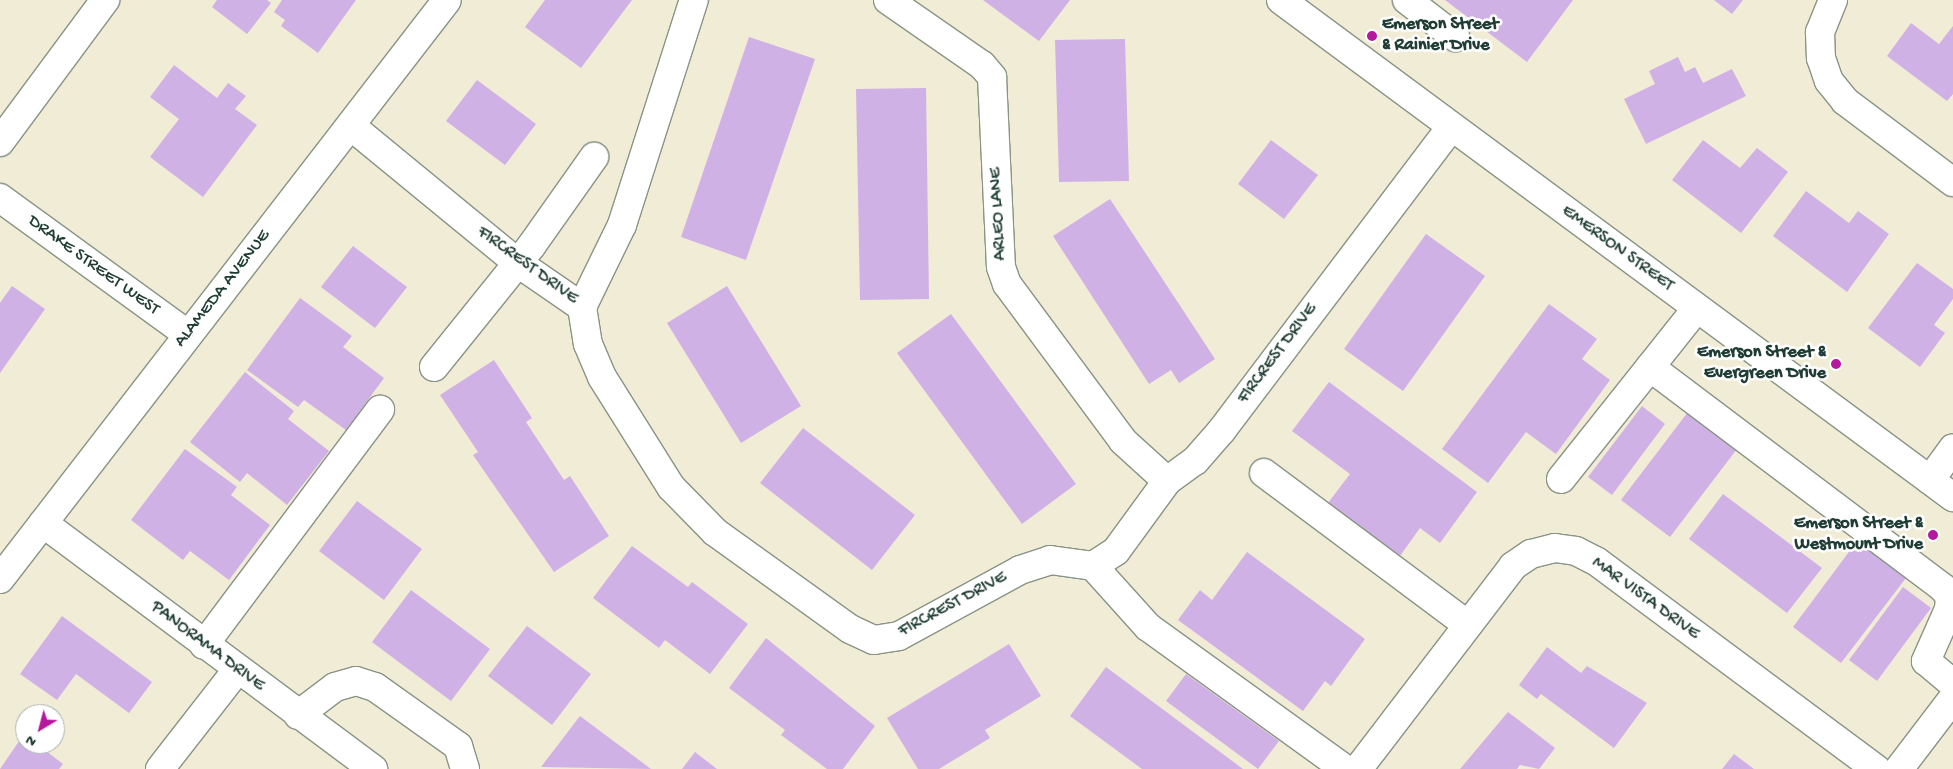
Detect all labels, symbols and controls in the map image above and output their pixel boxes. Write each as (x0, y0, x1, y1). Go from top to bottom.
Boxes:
place label: Emerson Street & Rainier Drive (1382, 15, 1498, 58)
marker: Emerson Street & Rainier Drive (1366, 30, 1378, 42)
street label: ARLEO LANE (986, 167, 1012, 261)
street label: EMERSON STREET (1557, 201, 1677, 297)
street label: DRAKE STREET WEST (23, 211, 163, 321)
street label: FIRCREST DRIVE (472, 222, 582, 310)
street label: ALAMEDA AVENUE (170, 226, 276, 352)
street label: FIRCREST DRIVE (1233, 300, 1323, 408)
place label: Emerson Street & Evergreen Drive (1697, 343, 1826, 386)
marker: Emerson Street & Evergreen Drive (1830, 358, 1842, 370)
place label: Emerson Street & Westmount Drive (1794, 514, 1923, 556)
marker: Emerson Street & Westmount Drive (1927, 529, 1939, 541)
street label: MAR VISTA DRIVE (1587, 553, 1703, 645)
street label: FIRCREST DRIVE (895, 567, 1011, 643)
street label: PANORAMA DRIVE (146, 597, 268, 697)
north arrow (15, 704, 65, 754)
text: N (23, 731, 40, 750)

